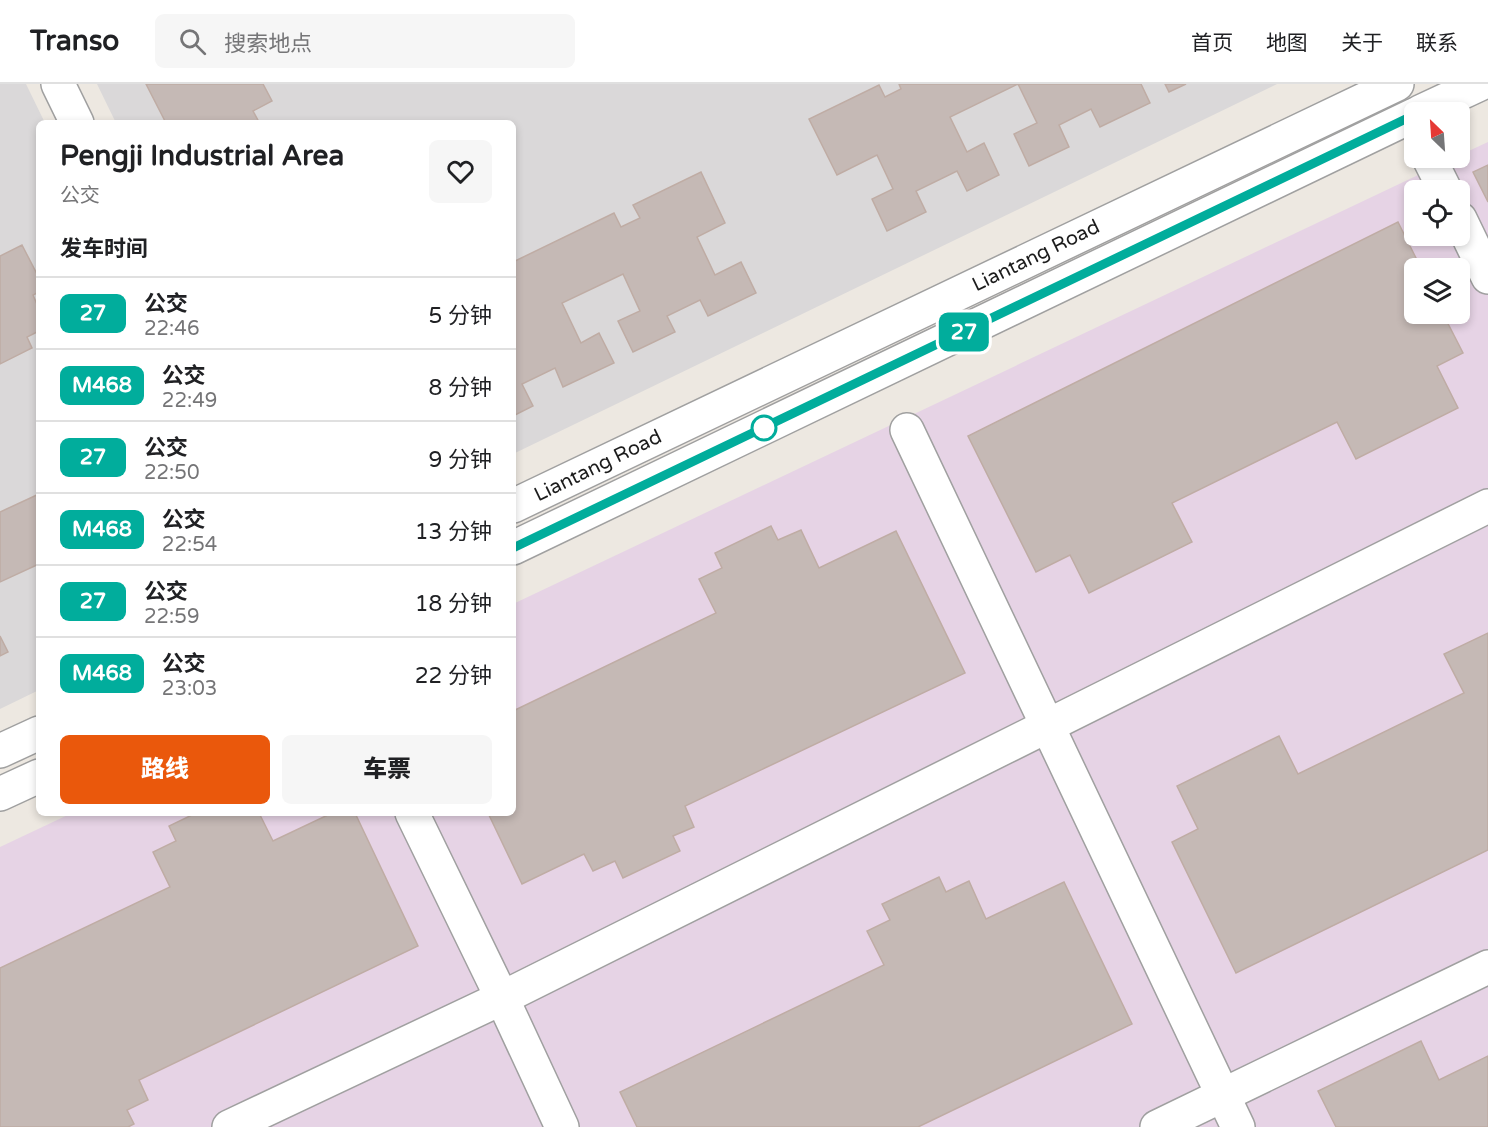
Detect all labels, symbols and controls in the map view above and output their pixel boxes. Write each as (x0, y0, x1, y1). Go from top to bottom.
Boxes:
search box (155, 14, 575, 68)
text: Transo (30, 24, 119, 58)
icon: search (176, 25, 209, 58)
text: 搜索地点 (224, 31, 312, 57)
text: 首页 (1191, 31, 1233, 56)
text: 地图 (1266, 31, 1308, 56)
text: 关于 (1341, 31, 1383, 56)
text: 联系 (1416, 31, 1458, 56)
north arrow (1404, 102, 1470, 168)
map controls (1404, 102, 1470, 324)
text: Pengji Industrial Area (60, 139, 344, 173)
button: heart (429, 140, 492, 203)
button: locate (1404, 180, 1470, 246)
text: 公交 (60, 184, 100, 208)
street label: Liantang Road (968, 215, 1104, 297)
text: 发车时间 (60, 236, 148, 262)
button: layers (1404, 258, 1470, 324)
text: 公交 (144, 291, 188, 317)
text: 27 (80, 301, 106, 326)
text: 5 分钟 (428, 303, 492, 329)
line badge: 27 (937, 312, 991, 352)
text: 22:46 (144, 317, 199, 341)
text: 27 (951, 320, 977, 345)
text: 公交 (162, 363, 206, 389)
text: M468 (72, 373, 132, 398)
text: 8 分钟 (428, 375, 492, 401)
text: 22:49 (162, 389, 217, 413)
unlabelled marker (751, 415, 777, 441)
street label: Liantang Road (530, 425, 666, 507)
text: 公交 (144, 435, 188, 461)
text: 27 (80, 445, 106, 470)
text: 9 分钟 (428, 447, 492, 473)
text: 22:50 (144, 461, 199, 485)
text: 公交 (162, 507, 206, 533)
text: M468 (72, 517, 132, 542)
text: 13 分钟 (415, 519, 492, 545)
text: 22:54 (162, 533, 217, 557)
text: 公交 (144, 579, 188, 605)
text: 27 (80, 589, 106, 614)
text: 18 分钟 (415, 591, 492, 617)
text: 22:59 (144, 605, 199, 629)
text: 公交 (162, 651, 206, 677)
text: M468 (72, 661, 132, 686)
text: 22 分钟 (415, 663, 492, 689)
text: 23:03 (162, 677, 217, 701)
button: 路线 (60, 735, 270, 804)
button: 车票 (282, 735, 492, 804)

